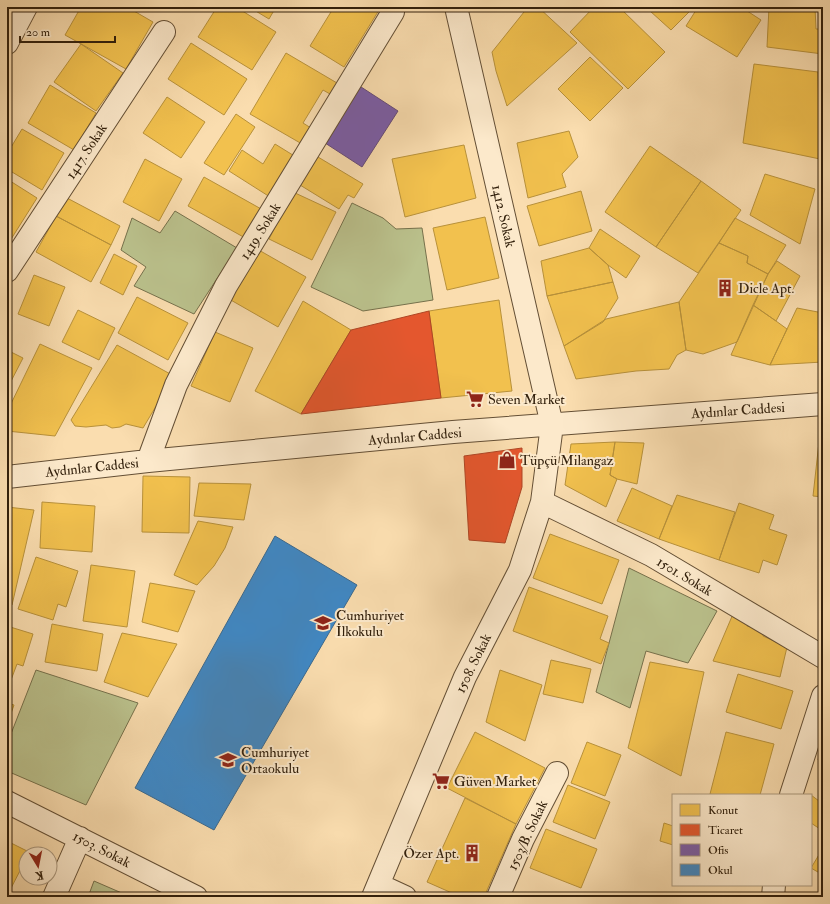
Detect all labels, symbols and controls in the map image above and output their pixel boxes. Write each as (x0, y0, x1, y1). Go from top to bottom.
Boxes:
scale bar (20, 18, 115, 44)
text: 20 m (26, 25, 51, 40)
street label: 1417. Sokak (62, 120, 111, 182)
street label: 1412. Sokak (488, 183, 519, 249)
street label: 1419. Sokak (236, 199, 285, 263)
building icon: Dicle Apt. (715, 278, 735, 298)
place label: Dicle Apt. (738, 280, 795, 298)
supermarket icon: Seven Market (465, 389, 485, 409)
place label: Seven Market (488, 391, 565, 408)
street label: Aydınlar Caddesi (690, 399, 786, 423)
street label: Aydınlar Caddesi (366, 424, 463, 450)
shop icon: Tüpçü Milangaz (497, 450, 517, 470)
place label: Tüpçü Milangaz (520, 452, 614, 470)
street label: Aydınlar Caddesi (43, 454, 140, 482)
street label: 1501. Sokak (654, 553, 716, 600)
place label: Cumhuriyet İlkokulu (336, 607, 405, 640)
school or university icon: Cumhuriyet İlkokulu (313, 613, 333, 633)
street label: 1508. Sokak (452, 631, 495, 696)
place label: Cumhuriyet Ortaokulu (241, 744, 310, 777)
school or university icon: Cumhuriyet Ortaokulu (218, 750, 238, 770)
supermarket icon: Güven Market (431, 771, 451, 791)
place label: Güven Market (454, 773, 537, 790)
legend (672, 794, 812, 886)
street label: 1503/B. Sokak (504, 797, 551, 873)
text: Konut (708, 803, 738, 818)
text: Ticaret (708, 823, 743, 838)
street label: 1503. Sokak (70, 828, 134, 871)
building icon: Özer Apt. (462, 843, 482, 863)
text: Ofis (708, 843, 728, 858)
place label: Özer Apt. (404, 845, 459, 863)
north arrow (18, 846, 58, 886)
text: Okul (708, 863, 733, 878)
text: K (33, 868, 45, 883)

